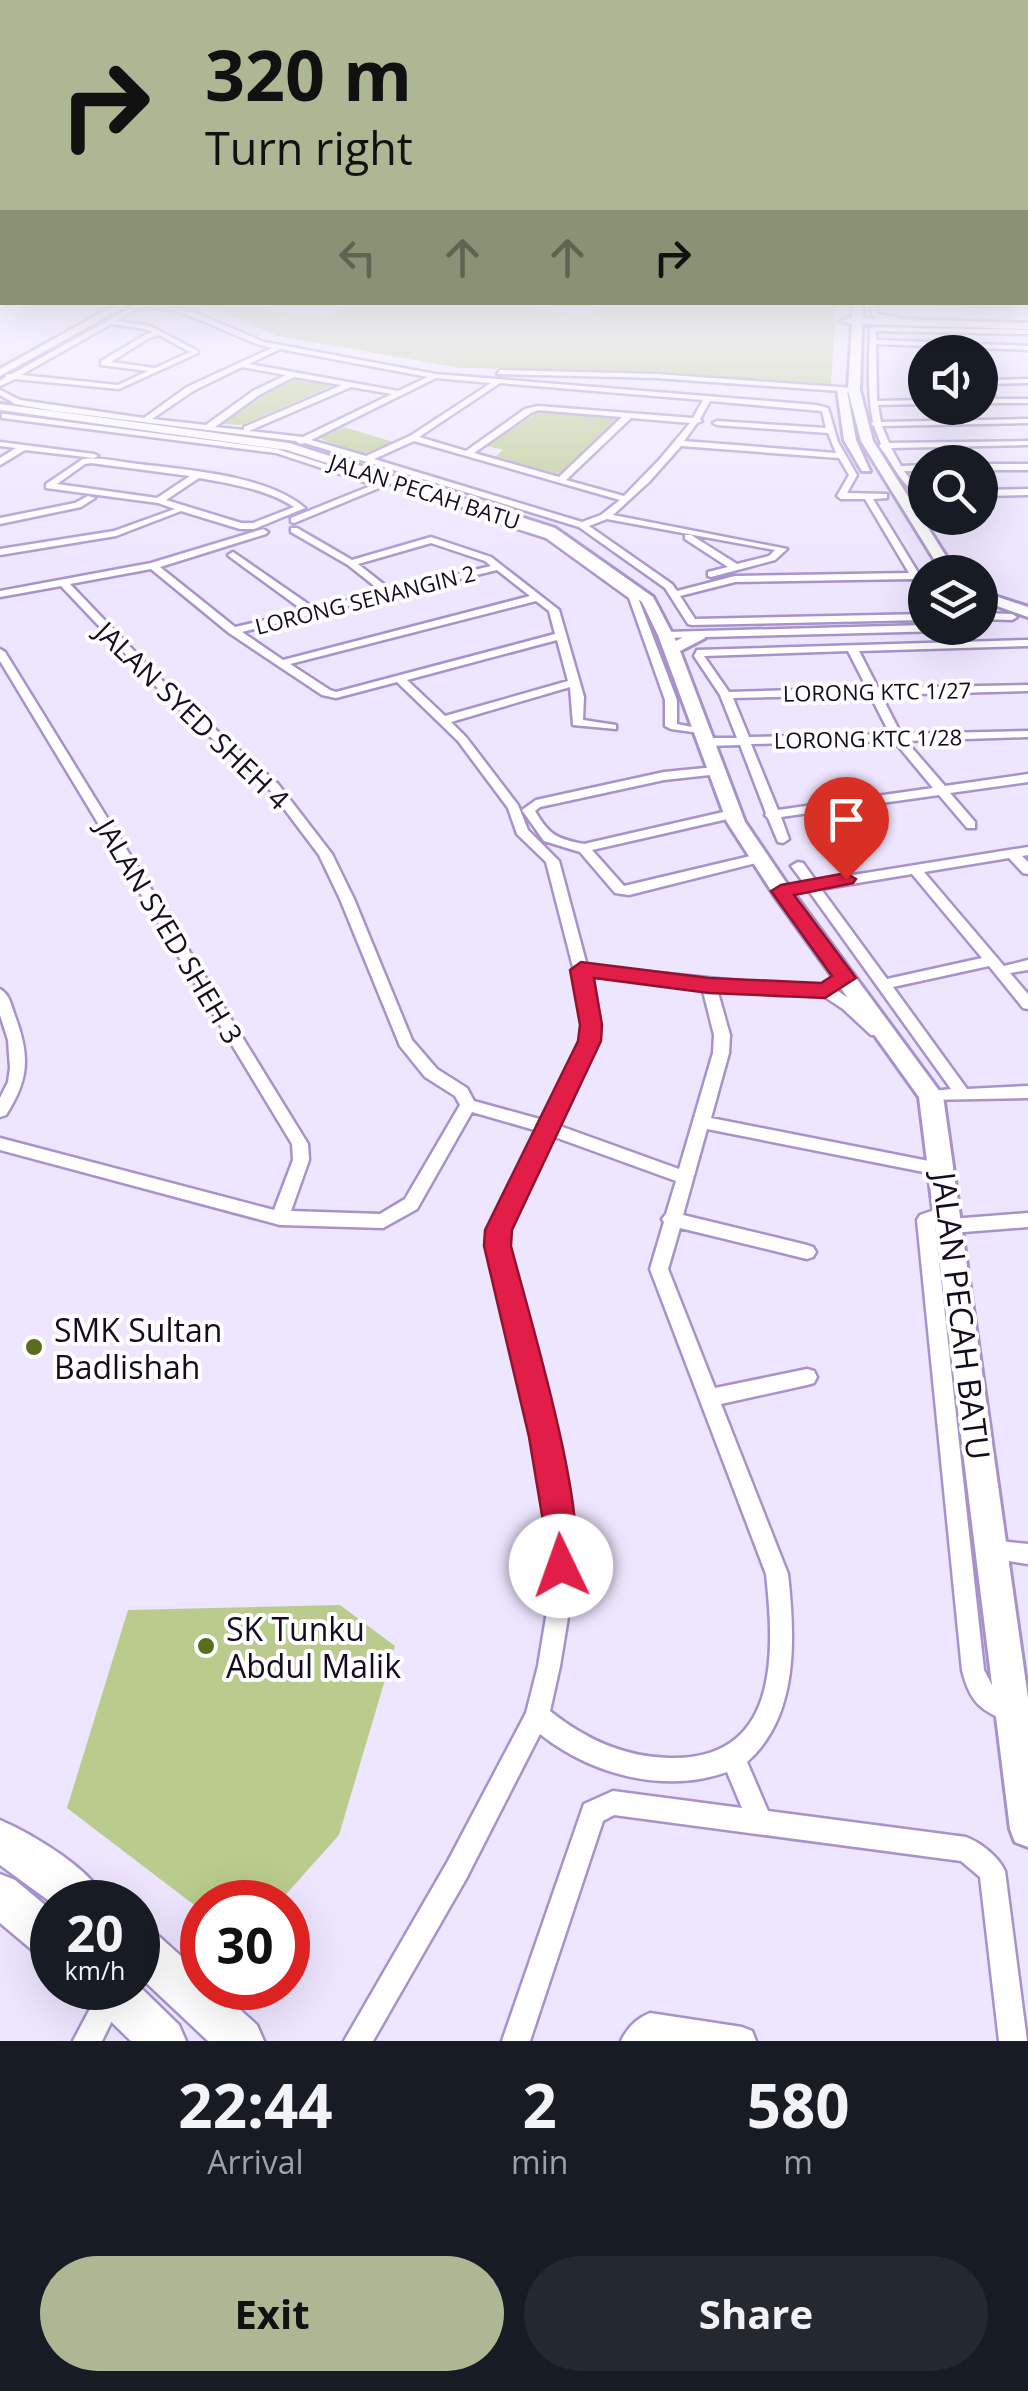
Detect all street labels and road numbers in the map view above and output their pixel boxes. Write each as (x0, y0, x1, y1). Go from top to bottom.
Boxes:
street label: JALAN PECAH BATU (324, 445, 524, 536)
street label: LORONG SENANGIN 2 (252, 557, 478, 641)
street label: JALAN SYED SHEH 4 (86, 610, 298, 817)
street label: LORONG KTC 1/27 (782, 674, 972, 708)
street label: LORONG KTC 1/28 (773, 721, 963, 755)
street label: JALAN SYED SHEH 3 (86, 809, 252, 1050)
street label: JALAN PECAH BATU (923, 1167, 1001, 1462)

